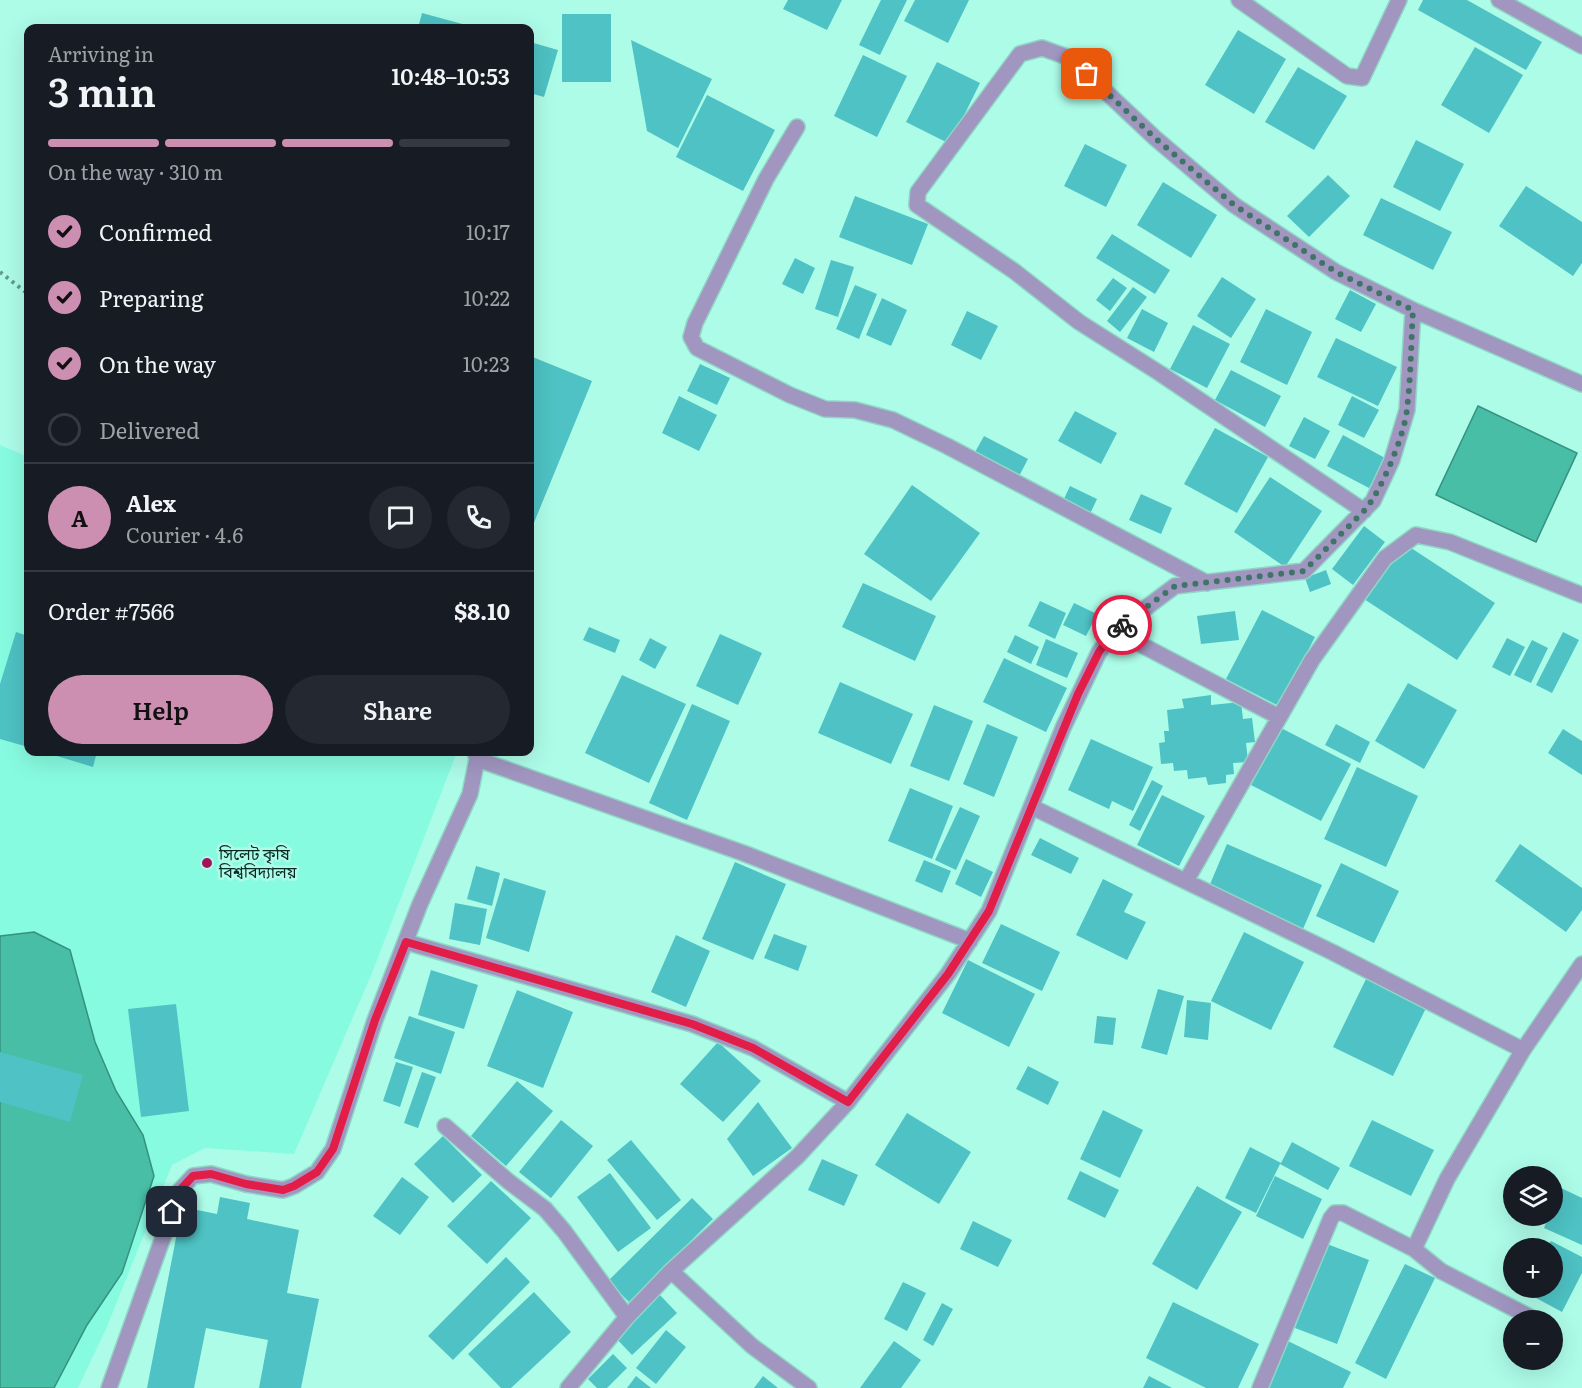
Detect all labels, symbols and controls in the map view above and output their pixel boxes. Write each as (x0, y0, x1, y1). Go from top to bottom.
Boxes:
text: Arriving in (48, 38, 154, 68)
pin (1061, 48, 1112, 99)
icon: bag (1070, 57, 1103, 90)
text: 10:48–10:53 (391, 59, 510, 92)
text: 3 min (48, 61, 156, 119)
text: On the way · 310 m (48, 156, 223, 186)
icon: check (48, 215, 81, 248)
text: Confirmed (99, 215, 212, 248)
text: 10:17 (466, 216, 510, 246)
icon: check (48, 281, 81, 314)
text: Preparing (99, 281, 203, 314)
text: 10:22 (464, 282, 510, 312)
icon: check (48, 347, 81, 380)
text: On the way (99, 347, 216, 380)
text: 10:23 (463, 348, 510, 378)
text: Delivered (99, 413, 200, 446)
text: Alex (126, 486, 176, 519)
button: chat (369, 486, 432, 549)
button: phone (447, 486, 510, 549)
text: A (71, 501, 88, 534)
text: Courier · 4.6 (126, 519, 243, 549)
text: Order #7566 (48, 594, 174, 627)
text: $8.10 (454, 594, 510, 627)
courier (1092, 595, 1152, 655)
icon: bike (1106, 609, 1139, 642)
button: Help (48, 675, 273, 744)
button: Share (285, 675, 510, 744)
place label: সিলেট কৃষি বিশ্ববিদ্যালয় (218, 841, 298, 883)
marker: সিলেট কৃষি বিশ্ববিদ্যালয় (200, 856, 214, 870)
map controls (1503, 1166, 1563, 1370)
button: layers (1503, 1166, 1563, 1226)
pin (146, 1186, 197, 1237)
icon: home (155, 1195, 188, 1228)
button: + (1503, 1238, 1563, 1298)
button: − (1503, 1310, 1563, 1370)

